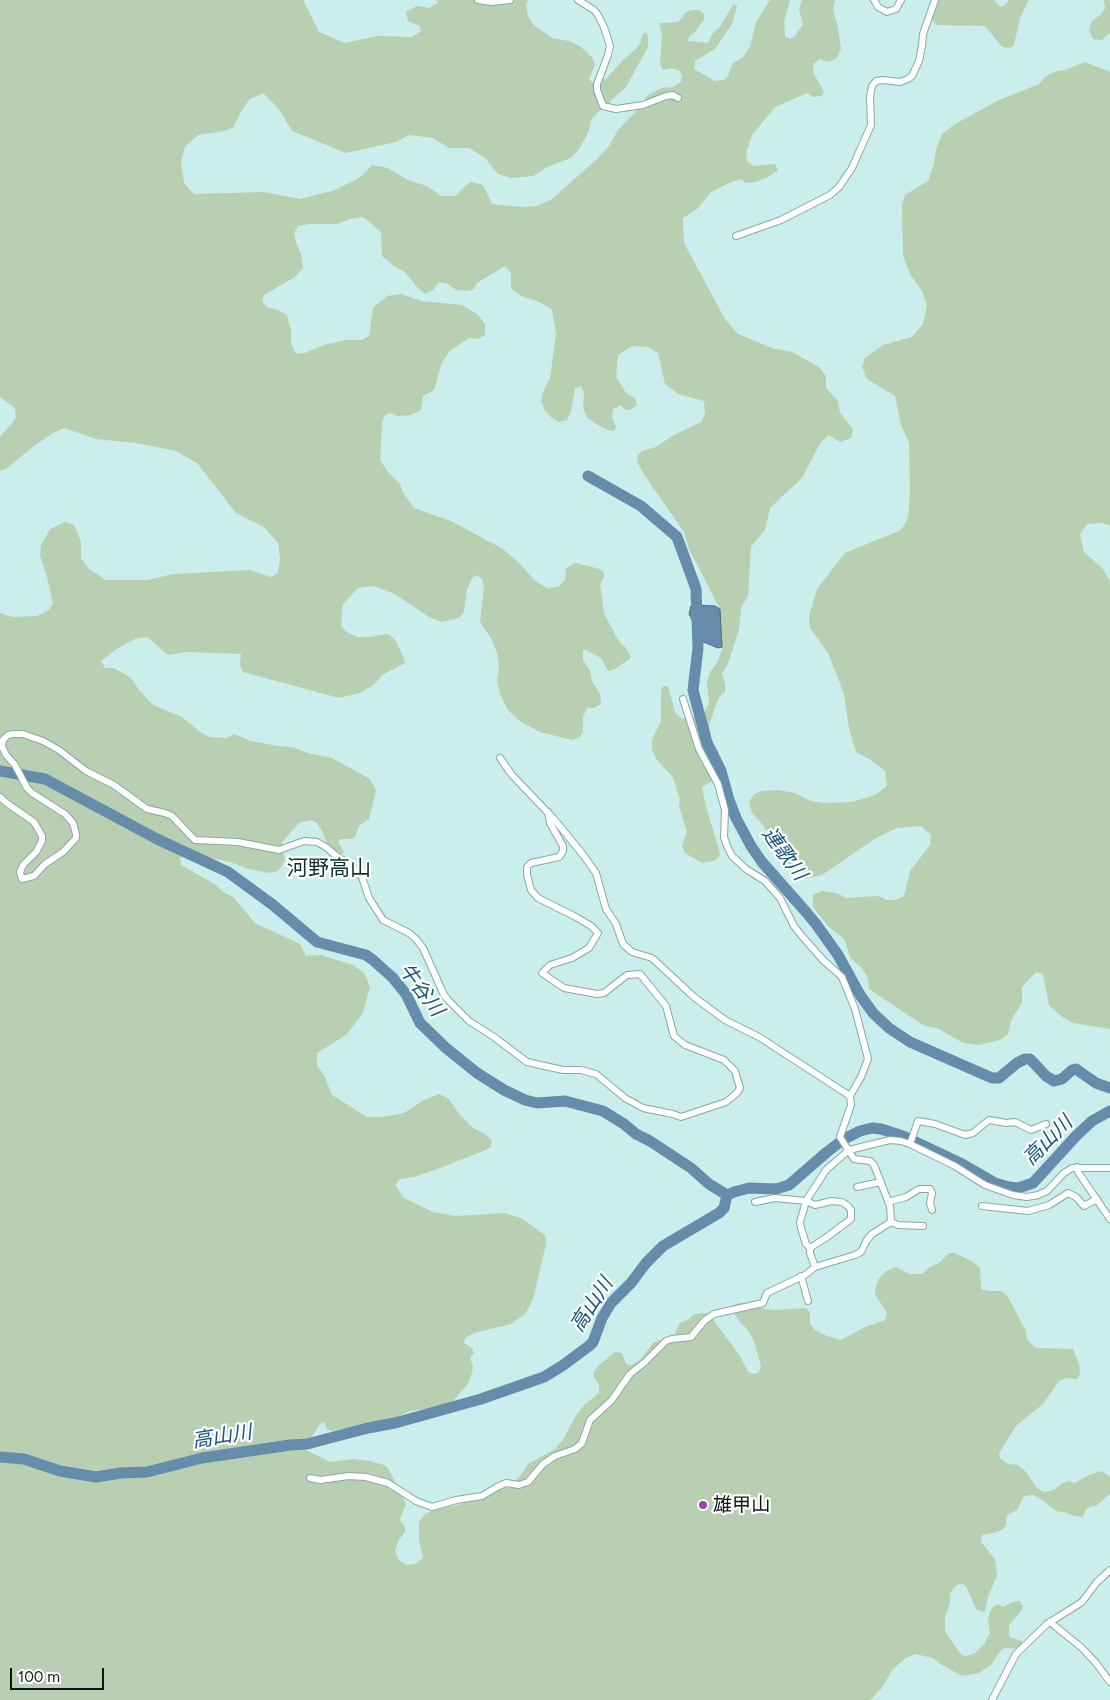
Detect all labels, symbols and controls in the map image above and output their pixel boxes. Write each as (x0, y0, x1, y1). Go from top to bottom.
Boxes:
water label: 連歌川 (757, 823, 811, 885)
district label: 河野高山 (287, 856, 371, 882)
water label: 牛谷川 (393, 959, 449, 1021)
water label: 高山川 (1018, 1111, 1078, 1171)
water label: 高山川 (566, 1273, 618, 1337)
water label: 高山川 (190, 1420, 254, 1454)
place label: 雄甲山 (713, 1494, 770, 1516)
marker: 雄甲山 (697, 1499, 709, 1511)
scale bar (12, 1658, 106, 1690)
text: 100 m (18, 1668, 60, 1686)

